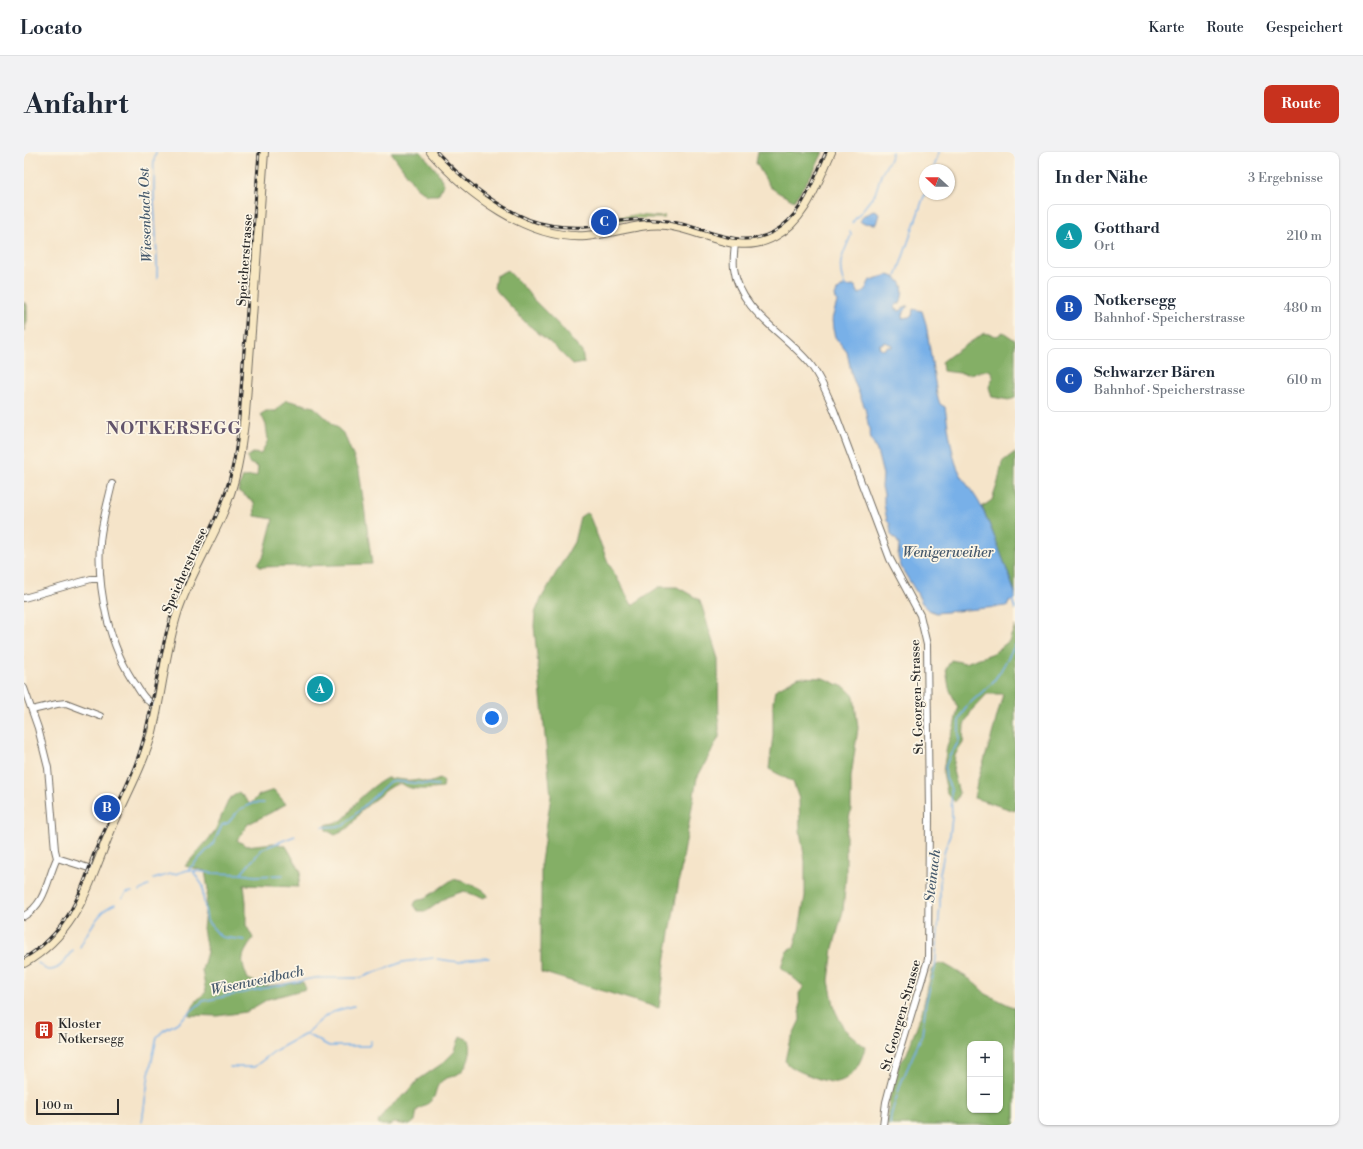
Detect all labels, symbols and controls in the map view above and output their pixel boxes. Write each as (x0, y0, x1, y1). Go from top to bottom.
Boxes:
text: Locato (20, 16, 82, 40)
text: Karte (1148, 19, 1185, 37)
text: Route (1207, 19, 1244, 37)
text: Gespeichert (1266, 19, 1343, 37)
button: Route (1264, 85, 1339, 123)
text: Anfahrt (24, 87, 128, 122)
north arrow (919, 164, 955, 200)
water label: Wiesenbach Ost (135, 167, 157, 263)
text: In der Nähe (1055, 167, 1148, 189)
text: 3 Ergebnisse (1248, 170, 1323, 186)
pin: C (591, 207, 617, 237)
street label: Speicherstrasse (234, 213, 256, 307)
text: Gotthard (1094, 219, 1160, 238)
text: A (1064, 228, 1074, 244)
text: 210 m (1287, 228, 1322, 244)
text: Ort (1094, 238, 1115, 254)
text: Notkersegg (1094, 291, 1176, 310)
text: B (1064, 300, 1074, 316)
text: 480 m (1284, 300, 1322, 316)
text: Bahnhof · Speicherstrasse (1094, 310, 1245, 326)
text: Schwarzer Bären (1094, 363, 1215, 382)
text: C (1064, 372, 1074, 388)
text: 610 m (1287, 372, 1322, 388)
text: Bahnhof · Speicherstrasse (1094, 382, 1245, 398)
district label: NOTKERSEGG (106, 418, 242, 440)
street label: Speicherstrasse (159, 524, 211, 616)
water label: Wenigerweiher (903, 544, 994, 562)
street label: St. Georgen-Strasse (907, 639, 927, 755)
pin: A (307, 674, 333, 704)
your location (482, 708, 502, 728)
pin: B (94, 793, 120, 823)
water label: Steinach (921, 848, 945, 904)
street label: St. Georgen-Strasse (877, 957, 925, 1073)
water label: Wisenweidbach (209, 962, 306, 1000)
place label: Kloster Notkersegg (58, 1016, 124, 1047)
building icon: Kloster Notkersegg (33, 1019, 55, 1041)
map controls (967, 1041, 1003, 1113)
button: + (967, 1041, 1003, 1077)
button: − (967, 1077, 1003, 1113)
scale bar (36, 1097, 119, 1116)
text: 100 m (42, 1099, 73, 1113)

